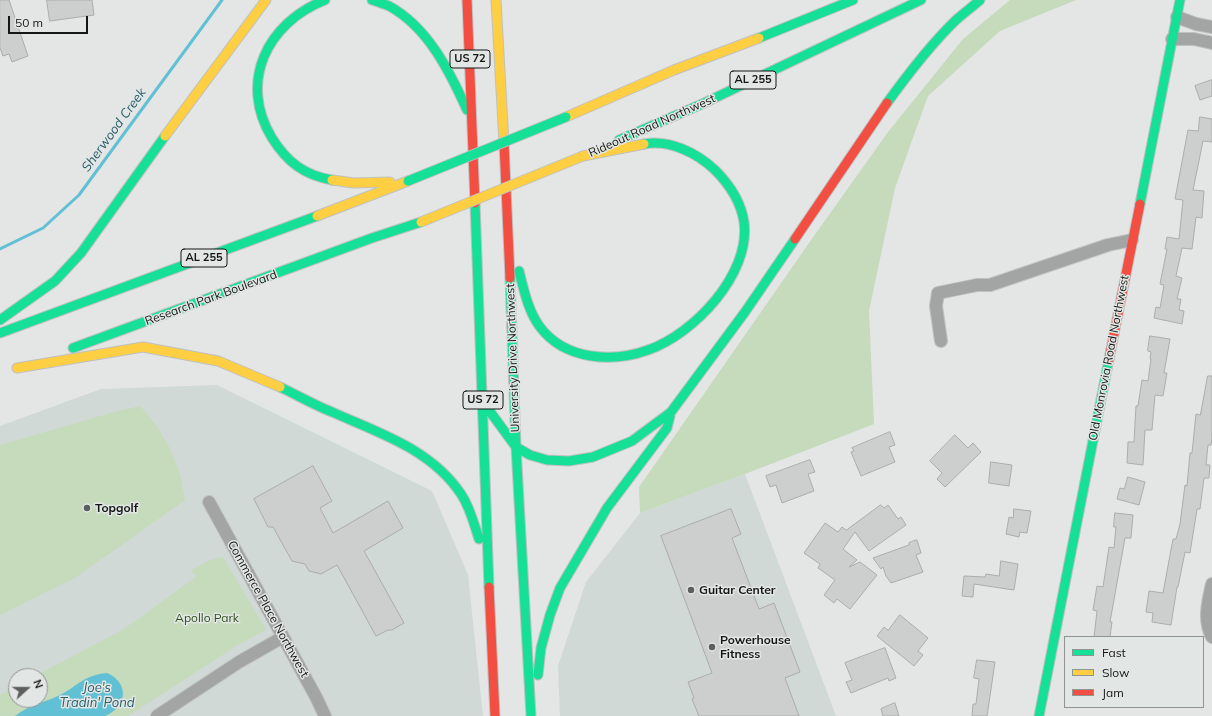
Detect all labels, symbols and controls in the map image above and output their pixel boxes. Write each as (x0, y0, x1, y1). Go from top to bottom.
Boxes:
scale bar (10, 8, 90, 34)
text: 50 m (15, 15, 43, 30)
road number: US 72 (450, 50, 490, 68)
road number: AL 255 (730, 71, 776, 89)
water label: Sherwood Creek (78, 85, 150, 175)
street label: Rideout Road Northwest (586, 92, 718, 160)
road number: AL 255 (181, 249, 227, 267)
street label: Research Park Boulevard (143, 267, 279, 329)
street label: Old Monrovia Road Northwest (1086, 274, 1132, 442)
street label: University Drive Northwest (503, 283, 523, 433)
road number: US 72 (463, 391, 503, 409)
place label: Topgolf (95, 501, 138, 515)
marker: Topgolf (82, 503, 92, 513)
street label: Commerce Place Northwest (224, 538, 312, 680)
place label: Guitar Center (699, 583, 776, 597)
marker: Guitar Center (686, 585, 696, 595)
park label: Apollo Park (175, 611, 239, 625)
place label: Powerhouse Fitness (720, 633, 791, 661)
legend (1064, 636, 1204, 708)
marker: Powerhouse Fitness (707, 642, 717, 652)
text: Fast (1102, 645, 1126, 660)
text: Slow (1102, 665, 1130, 680)
north arrow (8, 668, 48, 708)
text: N (30, 678, 46, 690)
water label: Joe's Tradin' Pond (59, 680, 135, 711)
text: Jam (1102, 685, 1124, 700)

